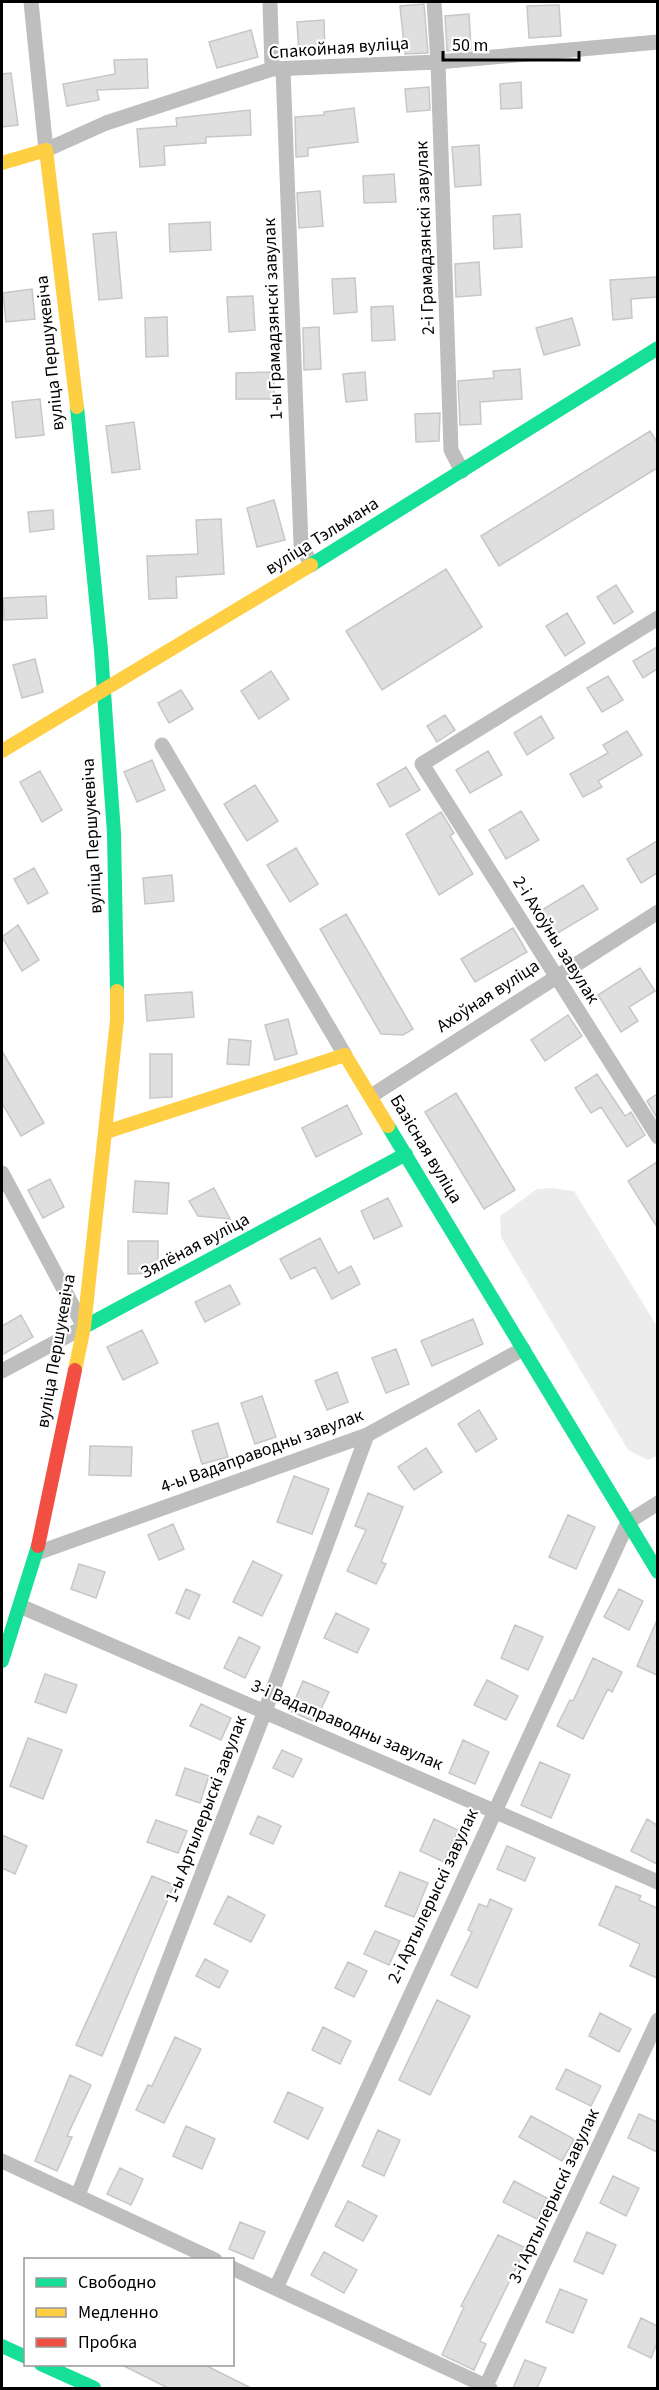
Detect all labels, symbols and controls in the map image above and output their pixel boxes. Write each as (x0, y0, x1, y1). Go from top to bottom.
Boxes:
scale bar (443, 24, 580, 62)
street label: Спакойная вуліца (268, 31, 410, 65)
text: 50 m (452, 33, 488, 58)
street label: 2-і Грамадзянскі завулак (409, 140, 441, 335)
street label: 1-ы Грамадзянскі завулак (257, 218, 289, 420)
street label: вуліца Першукевіча (29, 274, 71, 432)
street label: вуліца Тэльмана (261, 491, 383, 581)
street label: вуліца Першукевіча (75, 757, 109, 915)
street label: 2-і Ахоўны завулак (507, 871, 605, 1009)
street label: Ахоўная вуліца (432, 953, 544, 1039)
street label: Базісная вуліца (384, 1090, 468, 1208)
street label: Зялёная вуліца (136, 1207, 254, 1285)
street label: вуліца Першукевіча (30, 1272, 82, 1430)
street label: 4-ы Вадаправодны завулак (157, 1403, 367, 1499)
street label: 3-і Вадаправодны завулак (247, 1673, 447, 1777)
street label: 1-ы Артылерыскі завулак (159, 1712, 253, 1906)
street label: 2-і Артылерыскі завулак (381, 1804, 485, 1988)
street label: 3-і Артылерыскі завулак (502, 2104, 606, 2288)
legend (24, 2258, 234, 2366)
text: Свободно (78, 2270, 156, 2295)
text: Медленно (78, 2300, 158, 2325)
text: Пробка (78, 2330, 137, 2355)

